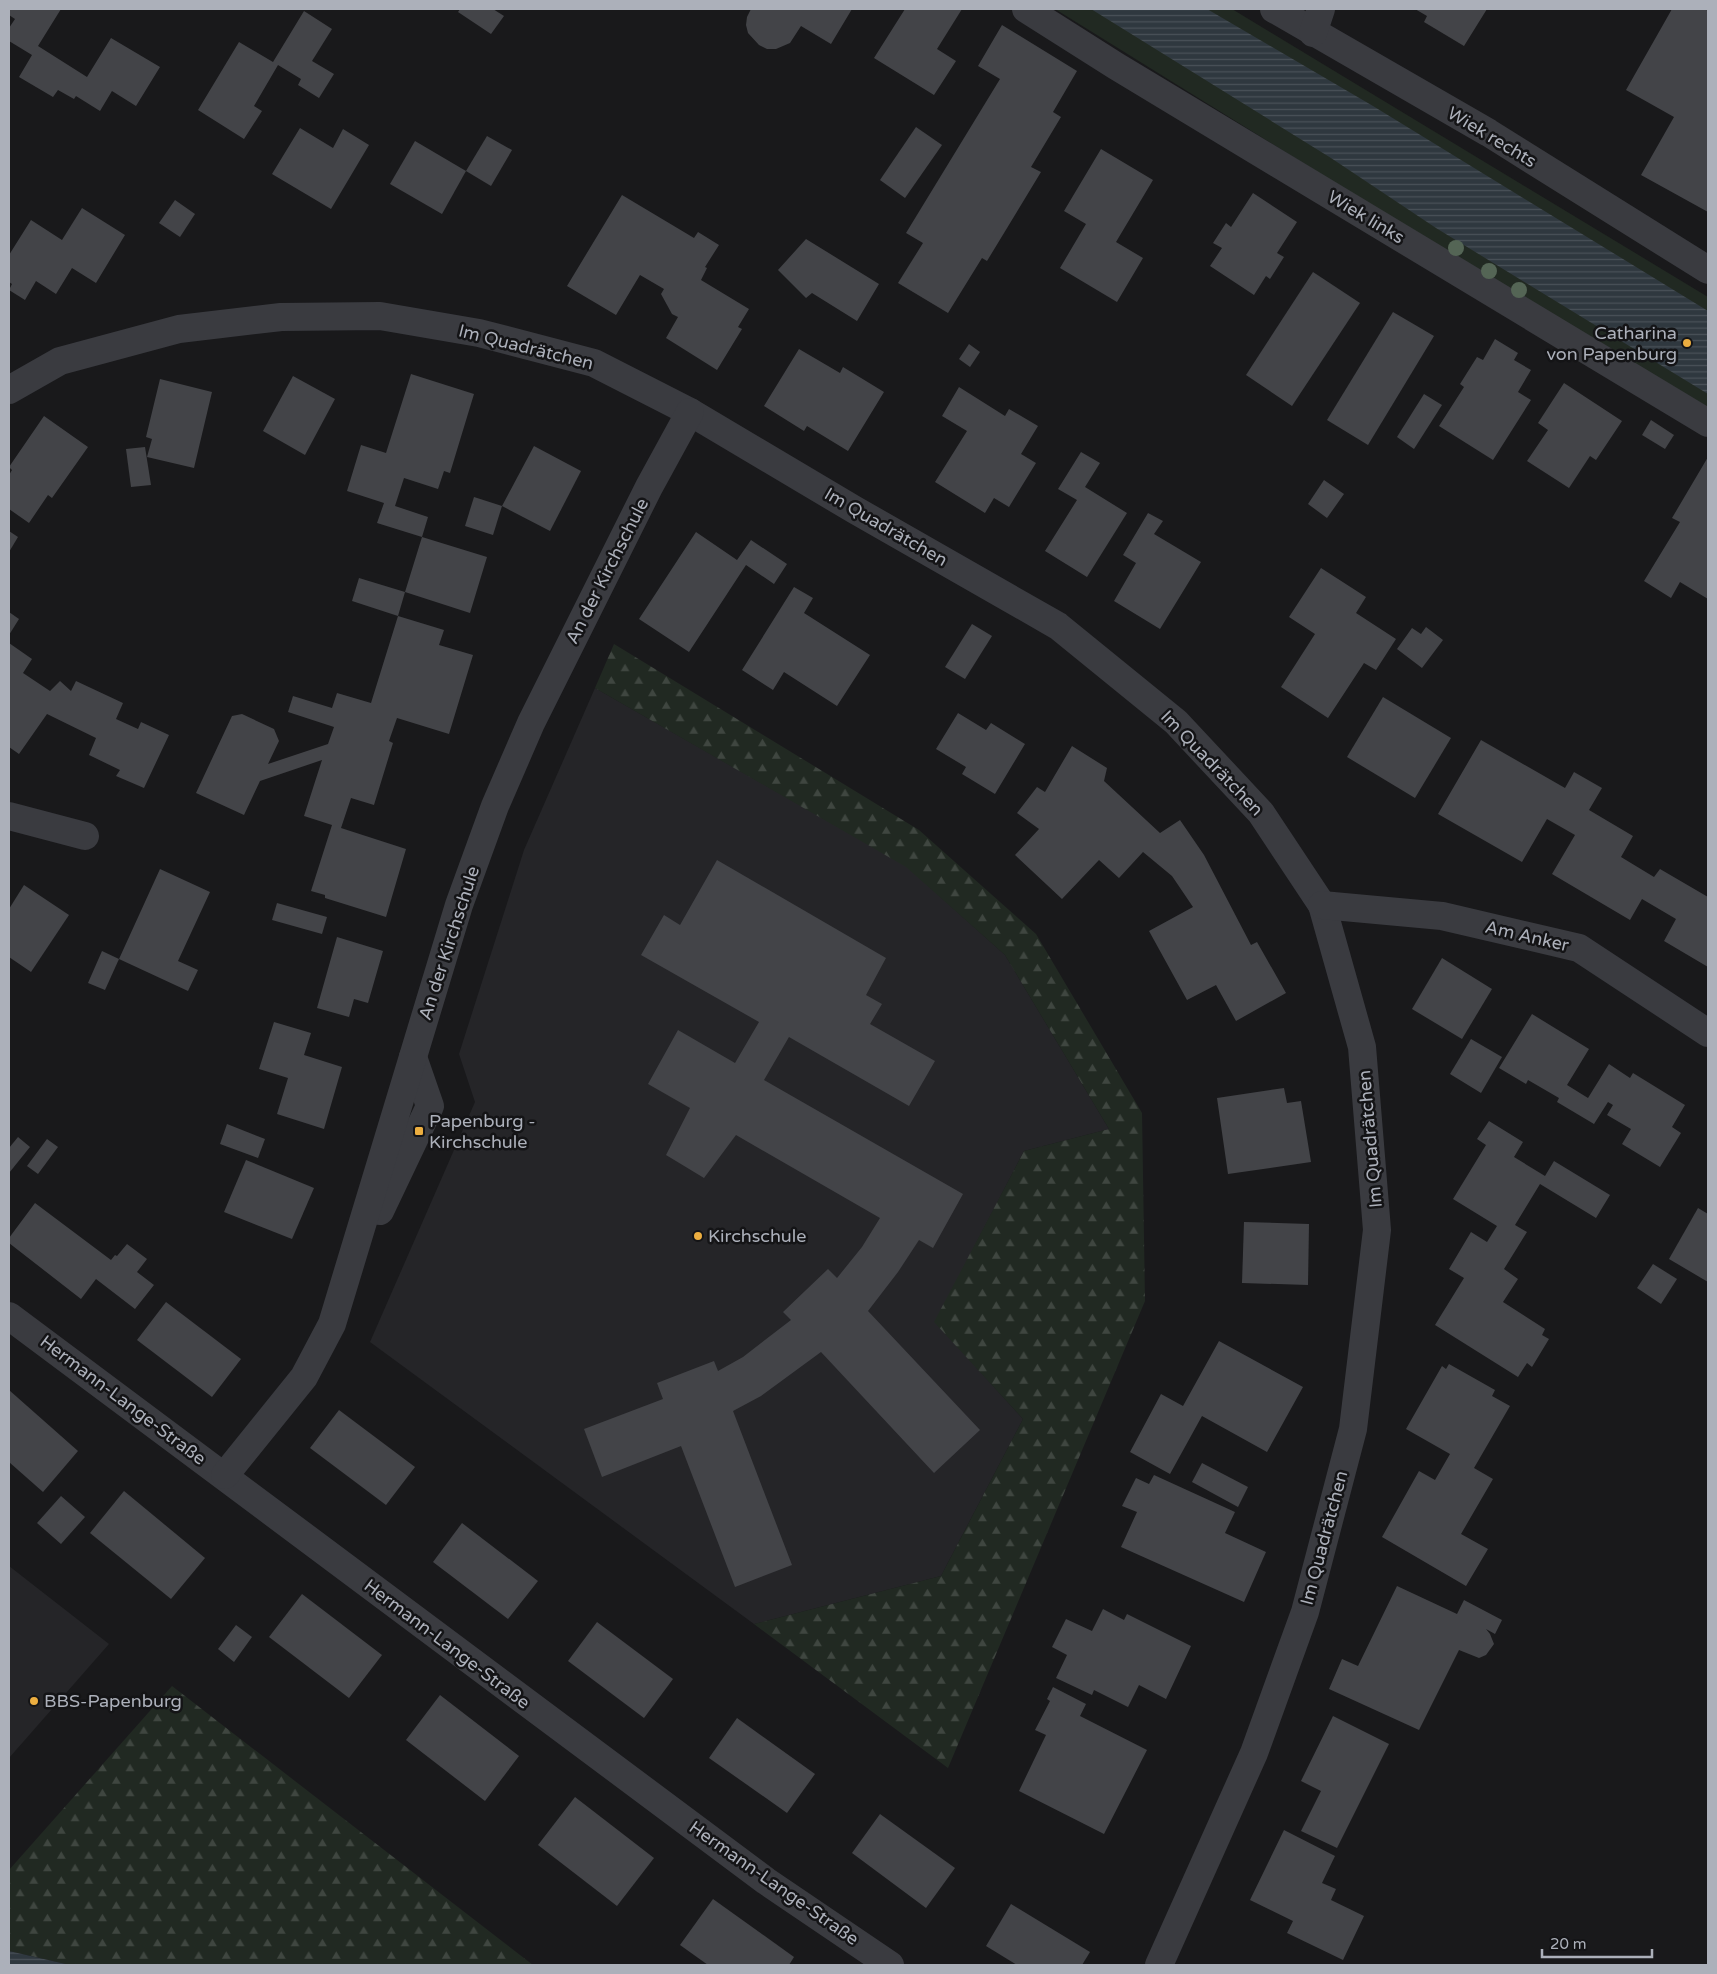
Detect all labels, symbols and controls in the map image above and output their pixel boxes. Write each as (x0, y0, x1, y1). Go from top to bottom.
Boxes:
street label: Wiek rechts (1444, 102, 1540, 172)
street label: Wiek links (1324, 186, 1408, 248)
street label: Im Quadrätchen (456, 320, 596, 374)
place label: Catharina von Papenburg (1546, 322, 1677, 365)
marker: Catharina von Papenburg (1681, 337, 1693, 349)
street label: Im Quadrätchen (821, 483, 951, 571)
street label: An der Kirchschule (561, 494, 653, 648)
street label: Im Quadrätchen (1156, 706, 1268, 820)
street label: An der Kirchschule (414, 863, 484, 1023)
street label: Am Anker (1483, 916, 1571, 956)
street label: Im Quadrätchen (1353, 1069, 1387, 1209)
place label: Papenburg - Kirchschule (429, 1110, 536, 1153)
marker: Papenburg - Kirchschule (413, 1125, 425, 1137)
place label: Kirchschule (708, 1225, 806, 1247)
marker: Kirchschule (692, 1230, 704, 1242)
street label: Hermann-Lange-Straße (36, 1330, 210, 1470)
street label: Im Quadrätchen (1295, 1468, 1353, 1608)
street label: Hermann-Lange-Straße (360, 1574, 534, 1714)
place label: BBS-Papenburg (44, 1690, 182, 1712)
marker: BBS-Papenburg (28, 1695, 40, 1707)
street label: Hermann-Lange-Straße (685, 1816, 863, 1950)
scale bar (1542, 1926, 1652, 1958)
text: 20 m (1550, 1935, 1587, 1953)

